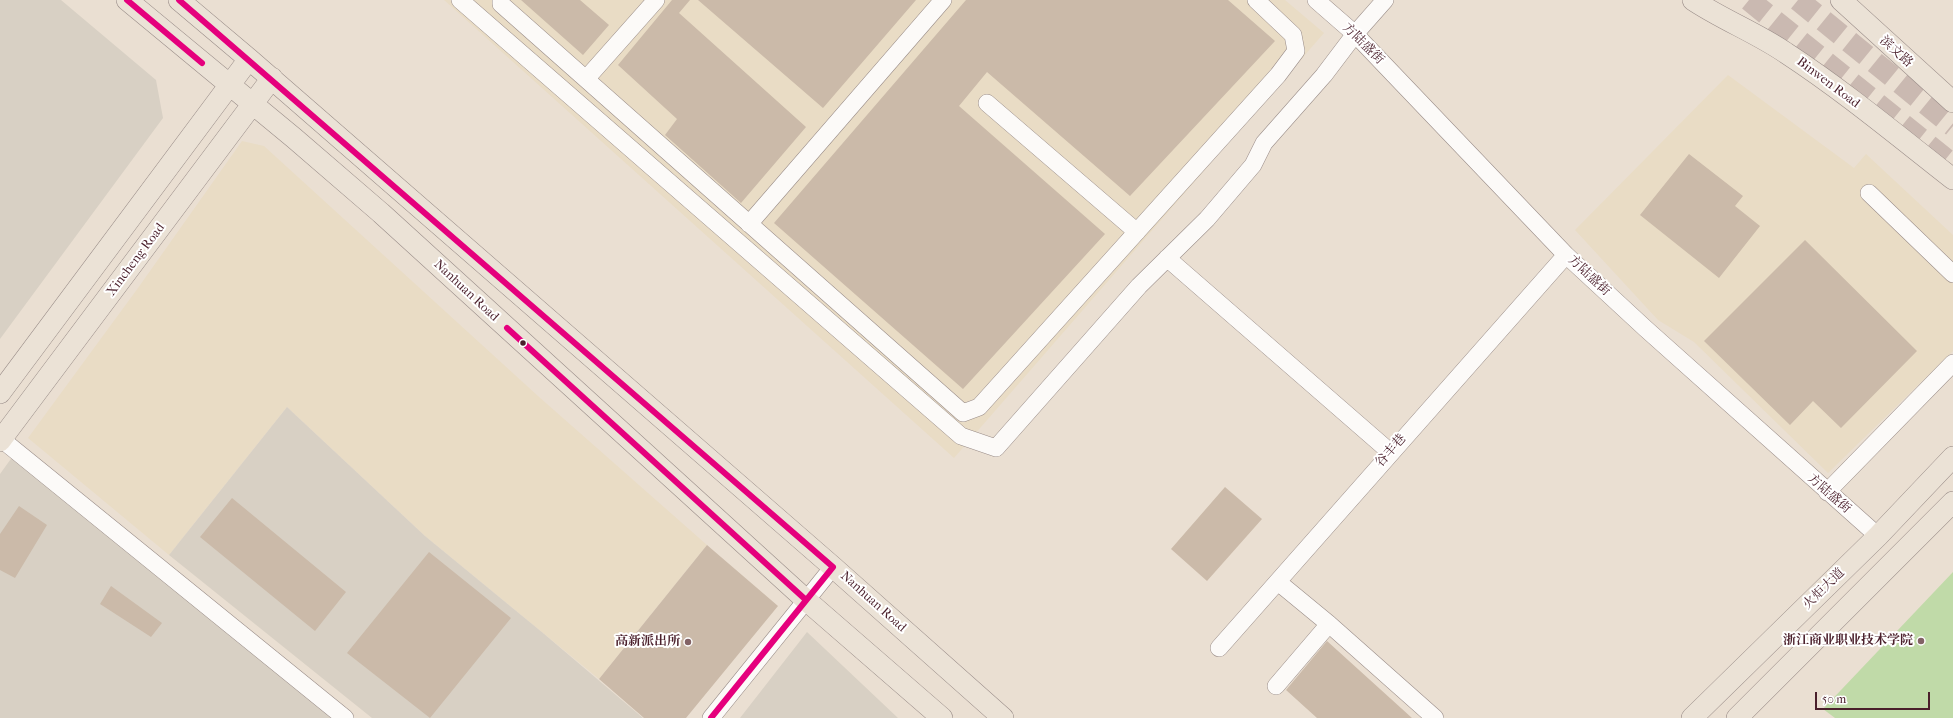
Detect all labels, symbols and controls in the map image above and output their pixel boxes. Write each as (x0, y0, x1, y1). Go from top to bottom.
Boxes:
street label: 方陆盛街 (1339, 20, 1387, 68)
street label: 滨文路 (1876, 33, 1916, 71)
street label: Binwen Road (1793, 54, 1863, 112)
street label: Xincheng Road (104, 221, 168, 299)
street label: 方陆盛街 (1565, 253, 1613, 299)
street label: Nanhuan Road (430, 257, 502, 325)
unlabelled marker (518, 338, 528, 348)
street label: 谷丰巷 (1372, 431, 1410, 471)
street label: 方陆盛街 (1804, 471, 1854, 517)
street label: 火炬大道 (1800, 565, 1848, 613)
street label: Nanhuan Road (837, 568, 909, 636)
place label: 浙江商业职业技术学院 (1783, 633, 1913, 649)
place label: 高新派出所 (615, 634, 680, 650)
marker: 浙江商业职业技术学院 (1916, 636, 1926, 646)
marker: 高新派出所 (683, 637, 693, 647)
scale bar (1817, 684, 1932, 710)
text: 50 m (1822, 692, 1846, 706)

